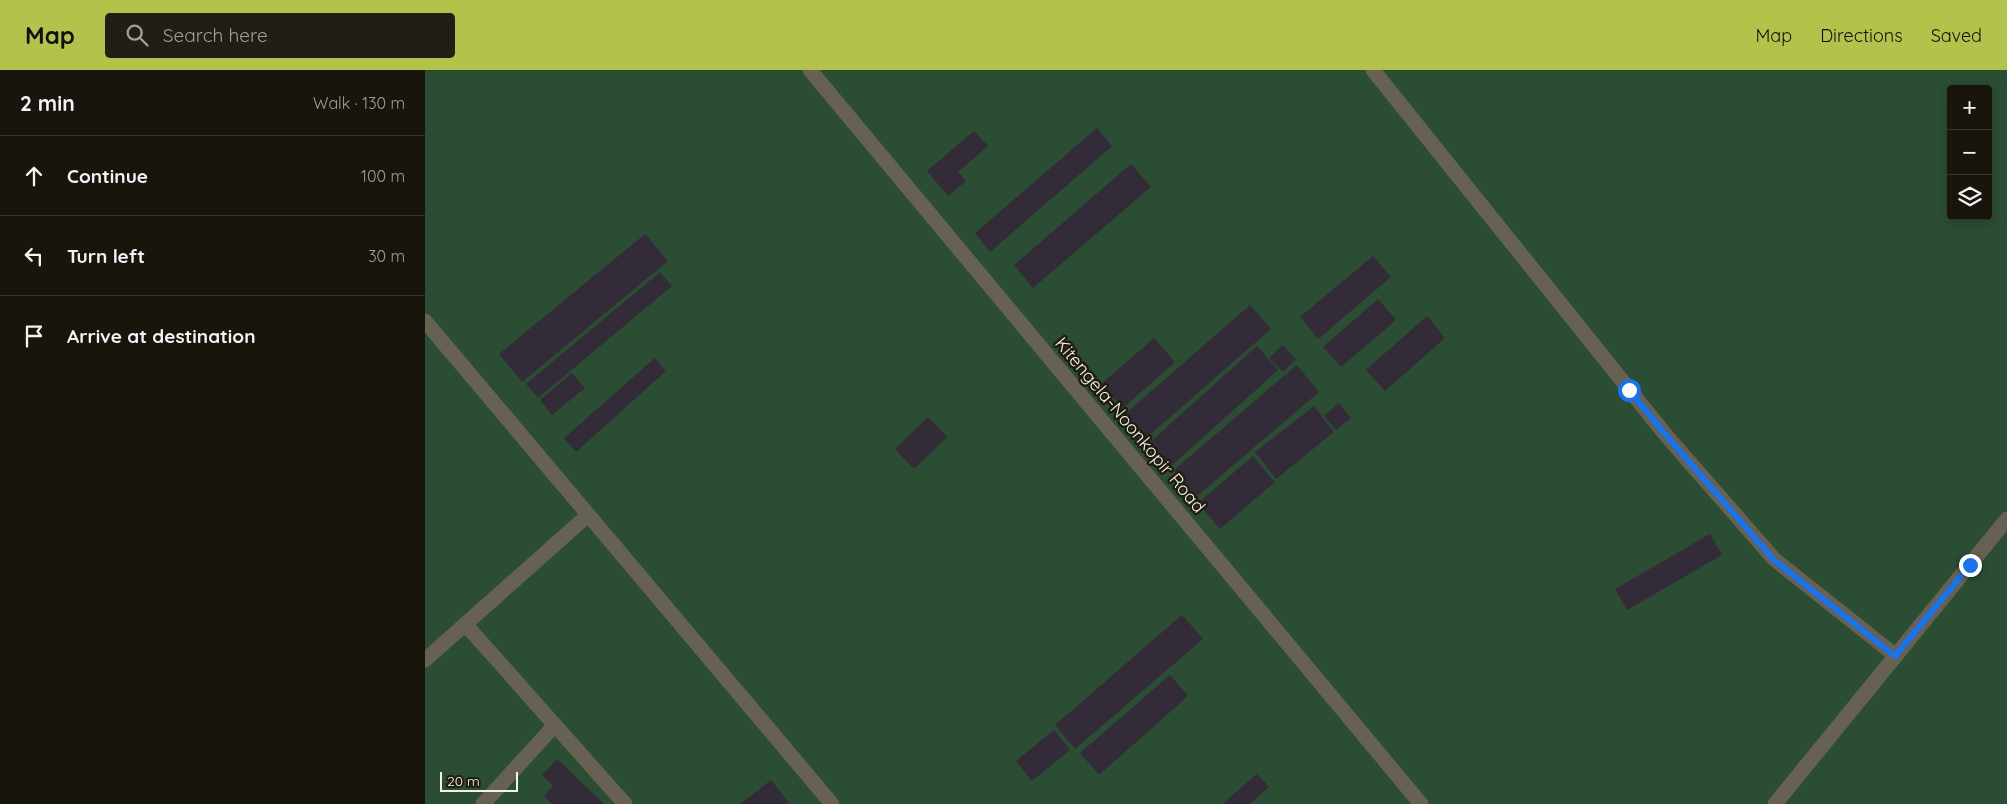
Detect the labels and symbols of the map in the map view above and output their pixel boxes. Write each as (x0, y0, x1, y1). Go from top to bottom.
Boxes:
street label: Kitengela-Noonkopir Road (1050, 332, 1211, 517)
route start (1618, 379, 1641, 402)
route end (1959, 554, 1982, 577)
scale bar (440, 769, 517, 792)

